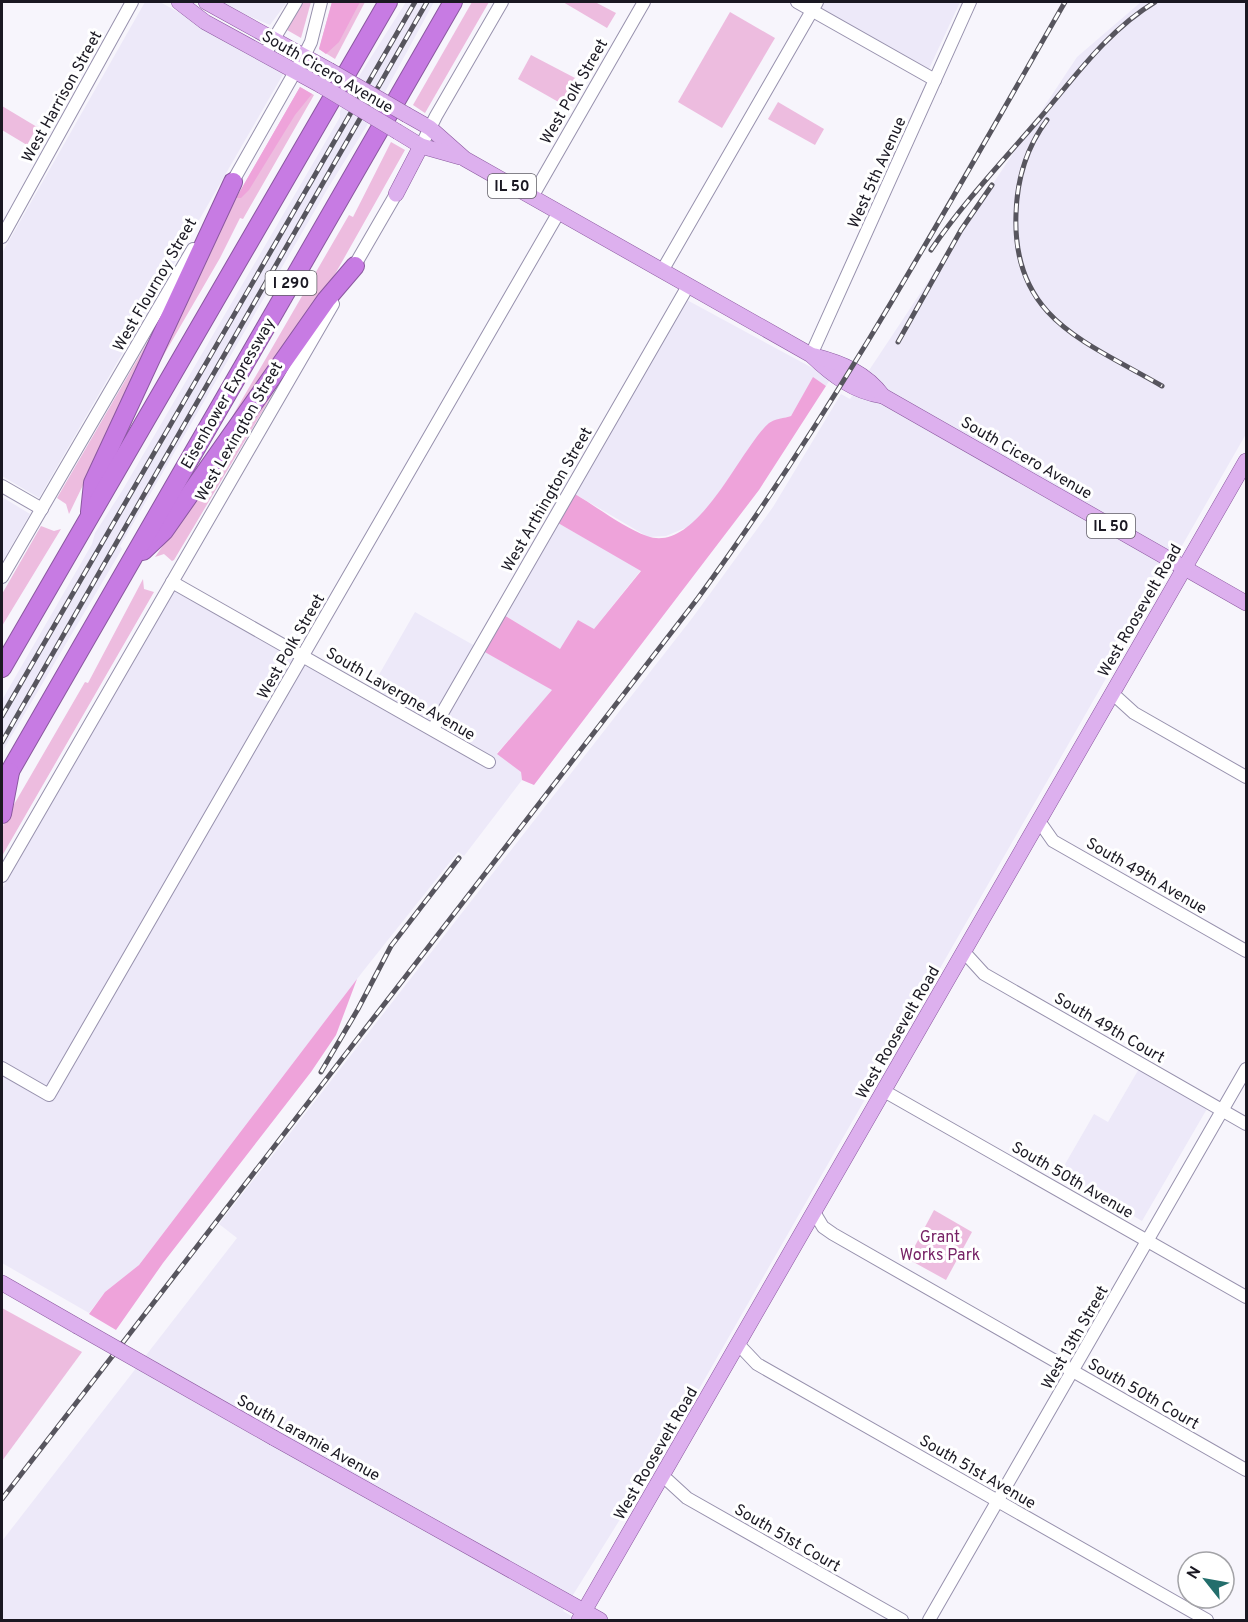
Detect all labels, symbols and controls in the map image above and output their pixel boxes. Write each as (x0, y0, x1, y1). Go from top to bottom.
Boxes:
street label: South Cicero Avenue (258, 27, 396, 118)
street label: West Harrison Street (18, 28, 107, 166)
street label: West Polk Street (537, 36, 613, 148)
street label: West 5th Avenue (844, 114, 911, 232)
road number: IL 50 (488, 174, 536, 198)
street label: West Flournoy Street (109, 215, 202, 355)
road number: I 290 (266, 271, 316, 295)
street label: Eisenhower Expressway (177, 315, 280, 473)
street label: West Lexington Street (192, 359, 288, 505)
street label: South Cicero Avenue (957, 413, 1095, 504)
street label: West Arthington Street (498, 424, 597, 576)
road number: IL 50 (1087, 514, 1135, 538)
street label: West Roosevelt Road (1094, 541, 1187, 681)
street label: West Polk Street (254, 591, 330, 703)
street label: South Lavergne Avenue (322, 644, 478, 746)
street label: South 49th Avenue (1082, 834, 1210, 919)
street label: West Roosevelt Road (852, 963, 945, 1103)
street label: South 49th Court (1050, 989, 1168, 1069)
street label: South 50th Avenue (1008, 1138, 1136, 1224)
park label: Grant Works Park (900, 1228, 980, 1266)
street label: West 13th Street (1038, 1283, 1114, 1393)
street label: South 50th Court (1084, 1355, 1202, 1435)
street label: West Roosevelt Road (610, 1384, 703, 1524)
street label: South Laramie Avenue (233, 1391, 383, 1486)
street label: South 51st Avenue (915, 1431, 1039, 1514)
street label: South 51st Court (730, 1500, 844, 1577)
north arrow (1176, 1550, 1236, 1610)
text: N (1183, 1563, 1206, 1583)

